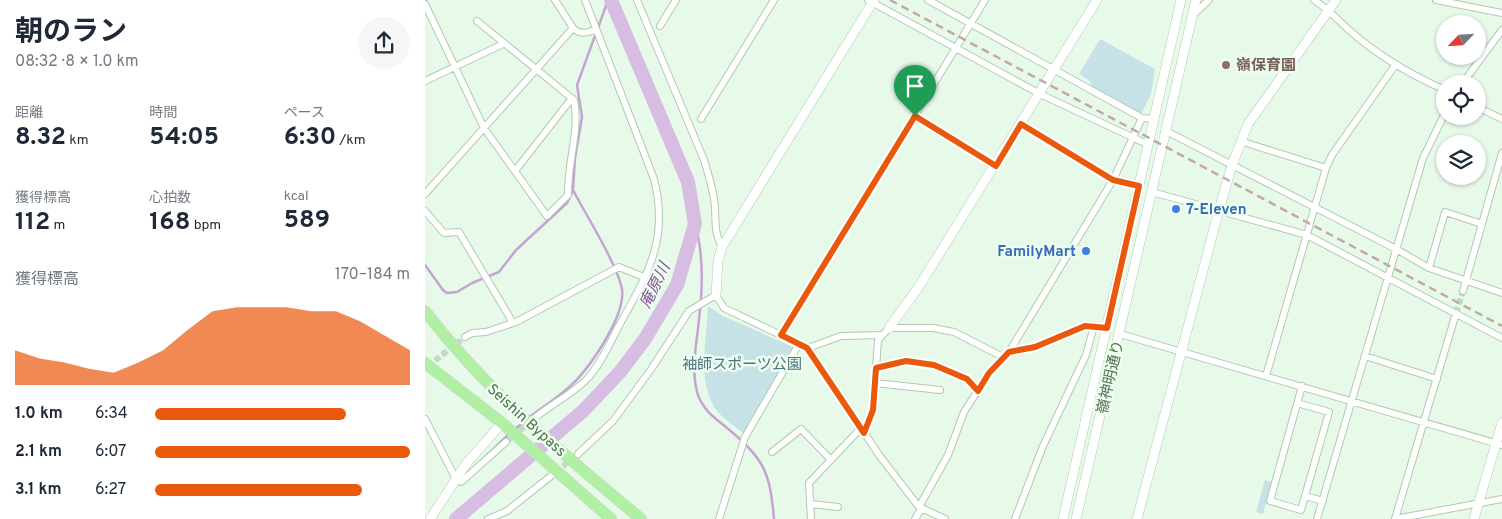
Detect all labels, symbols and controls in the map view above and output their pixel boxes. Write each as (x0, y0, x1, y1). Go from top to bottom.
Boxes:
text: 朝のラン (15, 15, 127, 51)
north arrow (1436, 15, 1486, 65)
map controls (1436, 15, 1486, 185)
button: share (358, 17, 410, 69)
text: 08:32 · 8 × 1.0 km (15, 52, 139, 72)
place label: 嶺保育園 (1236, 57, 1296, 76)
marker: 嶺保育園 (1220, 59, 1232, 71)
pin (894, 65, 936, 116)
icon: arrive (901, 72, 929, 100)
button: locate (1436, 75, 1486, 125)
text: 距離 (15, 105, 43, 122)
text: 時間 (149, 105, 177, 122)
text: ペース (284, 105, 325, 122)
text: 8.32 (15, 122, 66, 154)
text: 54:05 (149, 122, 219, 154)
text: 6:30 (284, 122, 336, 154)
text: km (66, 132, 89, 149)
text: /km (336, 132, 366, 149)
button: layers (1436, 135, 1486, 185)
text: kcal (284, 188, 309, 205)
text: 獲得標高 (15, 190, 71, 207)
text: 心拍数 (149, 190, 191, 207)
place label: 7-Eleven (1186, 201, 1247, 220)
marker: 7-Eleven (1170, 203, 1182, 215)
text: 589 (284, 205, 330, 237)
text: 112 (15, 207, 50, 239)
text: 168 (149, 207, 190, 239)
text: m (50, 217, 65, 234)
text: bpm (190, 217, 221, 234)
place label: FamilyMart (997, 243, 1076, 262)
marker: FamilyMart (1080, 245, 1092, 257)
water label: 庵原川 (636, 258, 676, 312)
text: 170–184 m (335, 265, 410, 285)
text: 獲得標高 (15, 270, 79, 290)
street label: 嶺神明通り (1094, 339, 1129, 416)
park label: 袖師スポーツ公園 (682, 356, 802, 375)
street label: Seishin Bypass (482, 381, 570, 462)
text: 1.0 km (15, 404, 63, 424)
text: 6:34 (95, 404, 128, 424)
text: 2.1 km (15, 442, 62, 462)
text: 6:07 (95, 442, 126, 462)
text: 3.1 km (15, 480, 62, 500)
text: 6:27 (95, 480, 126, 500)

